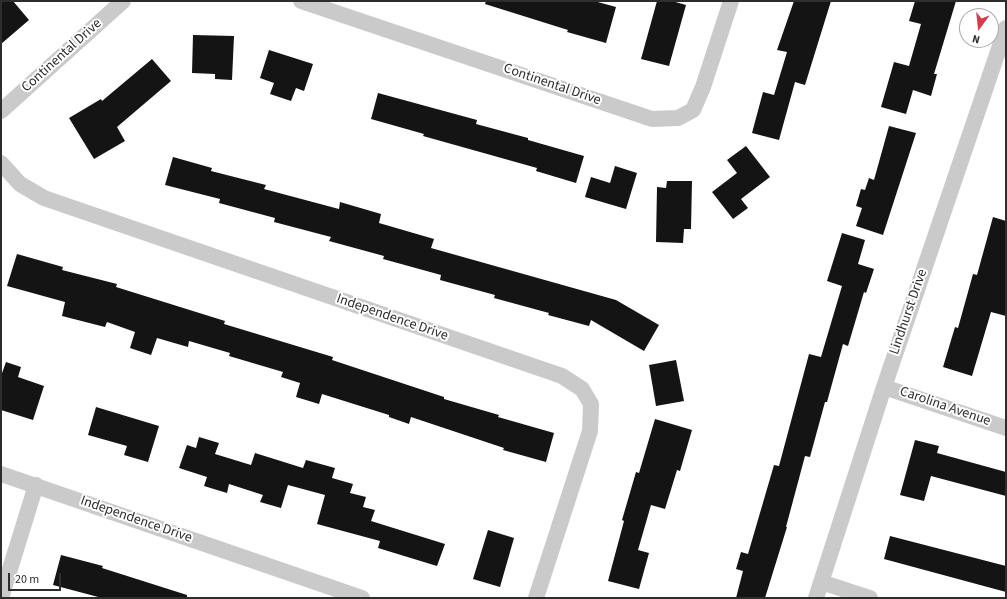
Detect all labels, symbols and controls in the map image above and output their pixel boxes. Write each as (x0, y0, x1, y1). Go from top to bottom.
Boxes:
north arrow (959, 8, 999, 48)
street label: Continental Drive (19, 16, 105, 96)
text: N (971, 31, 982, 47)
street label: Continental Drive (501, 60, 603, 110)
street label: Lindhurst Drive (887, 267, 931, 357)
street label: Independence Drive (334, 291, 450, 345)
street label: Carolina Avenue (897, 384, 993, 430)
street label: Independence Drive (78, 493, 194, 547)
scale bar (10, 565, 63, 591)
text: 20 m (15, 571, 39, 588)

